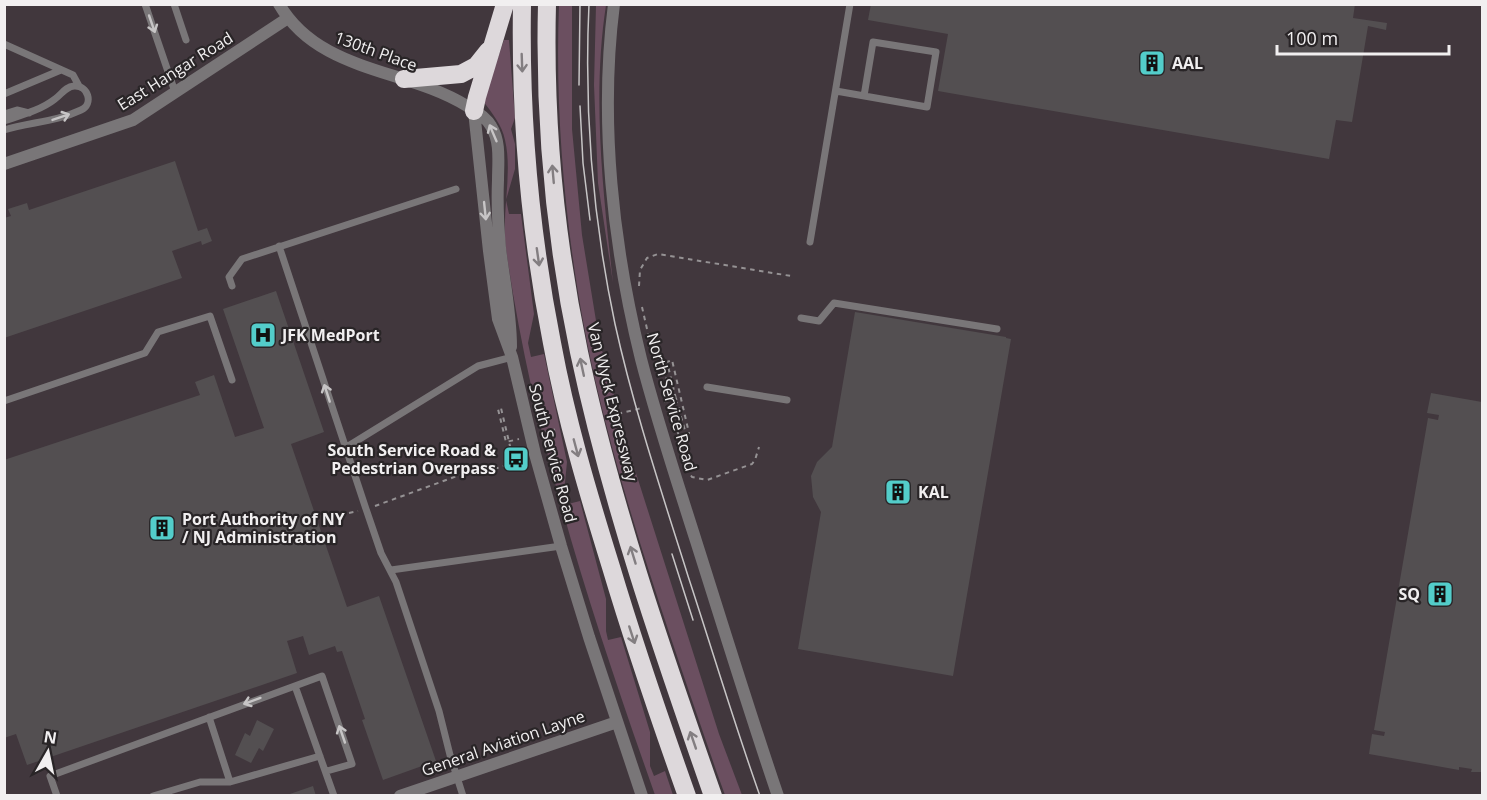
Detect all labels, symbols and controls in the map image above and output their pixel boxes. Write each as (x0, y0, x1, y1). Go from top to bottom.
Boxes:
one-way arrow (147, 14, 158, 33)
scale bar (1277, 18, 1450, 56)
street label: 130th Place (332, 26, 420, 76)
text: 100 m (1286, 26, 1338, 50)
street label: East Hangar Road (113, 27, 237, 115)
building icon: AAL (1137, 48, 1167, 78)
one-way arrow (516, 52, 528, 72)
place label: AAL (1172, 52, 1203, 74)
one-way arrow (51, 110, 70, 121)
one-way arrow (487, 124, 498, 142)
one-way arrow (547, 165, 558, 185)
one-way arrow (480, 200, 491, 220)
one-way arrow (532, 247, 543, 267)
hospital icon: JFK MedPort (248, 320, 278, 350)
street label: Van Wyck Expressway (583, 320, 644, 484)
place label: JFK MedPort (280, 324, 380, 346)
street label: North Service Road (642, 330, 702, 474)
one-way arrow (576, 358, 587, 377)
street label: South Service Road (524, 381, 582, 525)
one-way arrow (321, 384, 332, 403)
one-way arrow (571, 438, 583, 457)
place label: South Service Road & Pedestrian Overpass (327, 439, 496, 479)
bus stop icon: South Service Road & Pedestrian Overpass (501, 444, 531, 474)
building icon: KAL (883, 477, 913, 507)
place label: KAL (918, 481, 949, 503)
place label: Port Authority of NY / NJ Administration (182, 508, 345, 548)
building icon: Port Authority of NY / NJ Administration (147, 513, 177, 543)
one-way arrow (627, 546, 638, 565)
building icon: SQ (1425, 579, 1455, 609)
place label: SQ (1398, 583, 1420, 605)
one-way arrow (627, 625, 638, 644)
one-way arrow (243, 697, 262, 708)
street label: General Aviation Layne (418, 705, 588, 781)
north arrow (18, 722, 78, 782)
text: N (42, 725, 58, 749)
one-way arrow (335, 725, 346, 744)
one-way arrow (687, 731, 698, 750)

